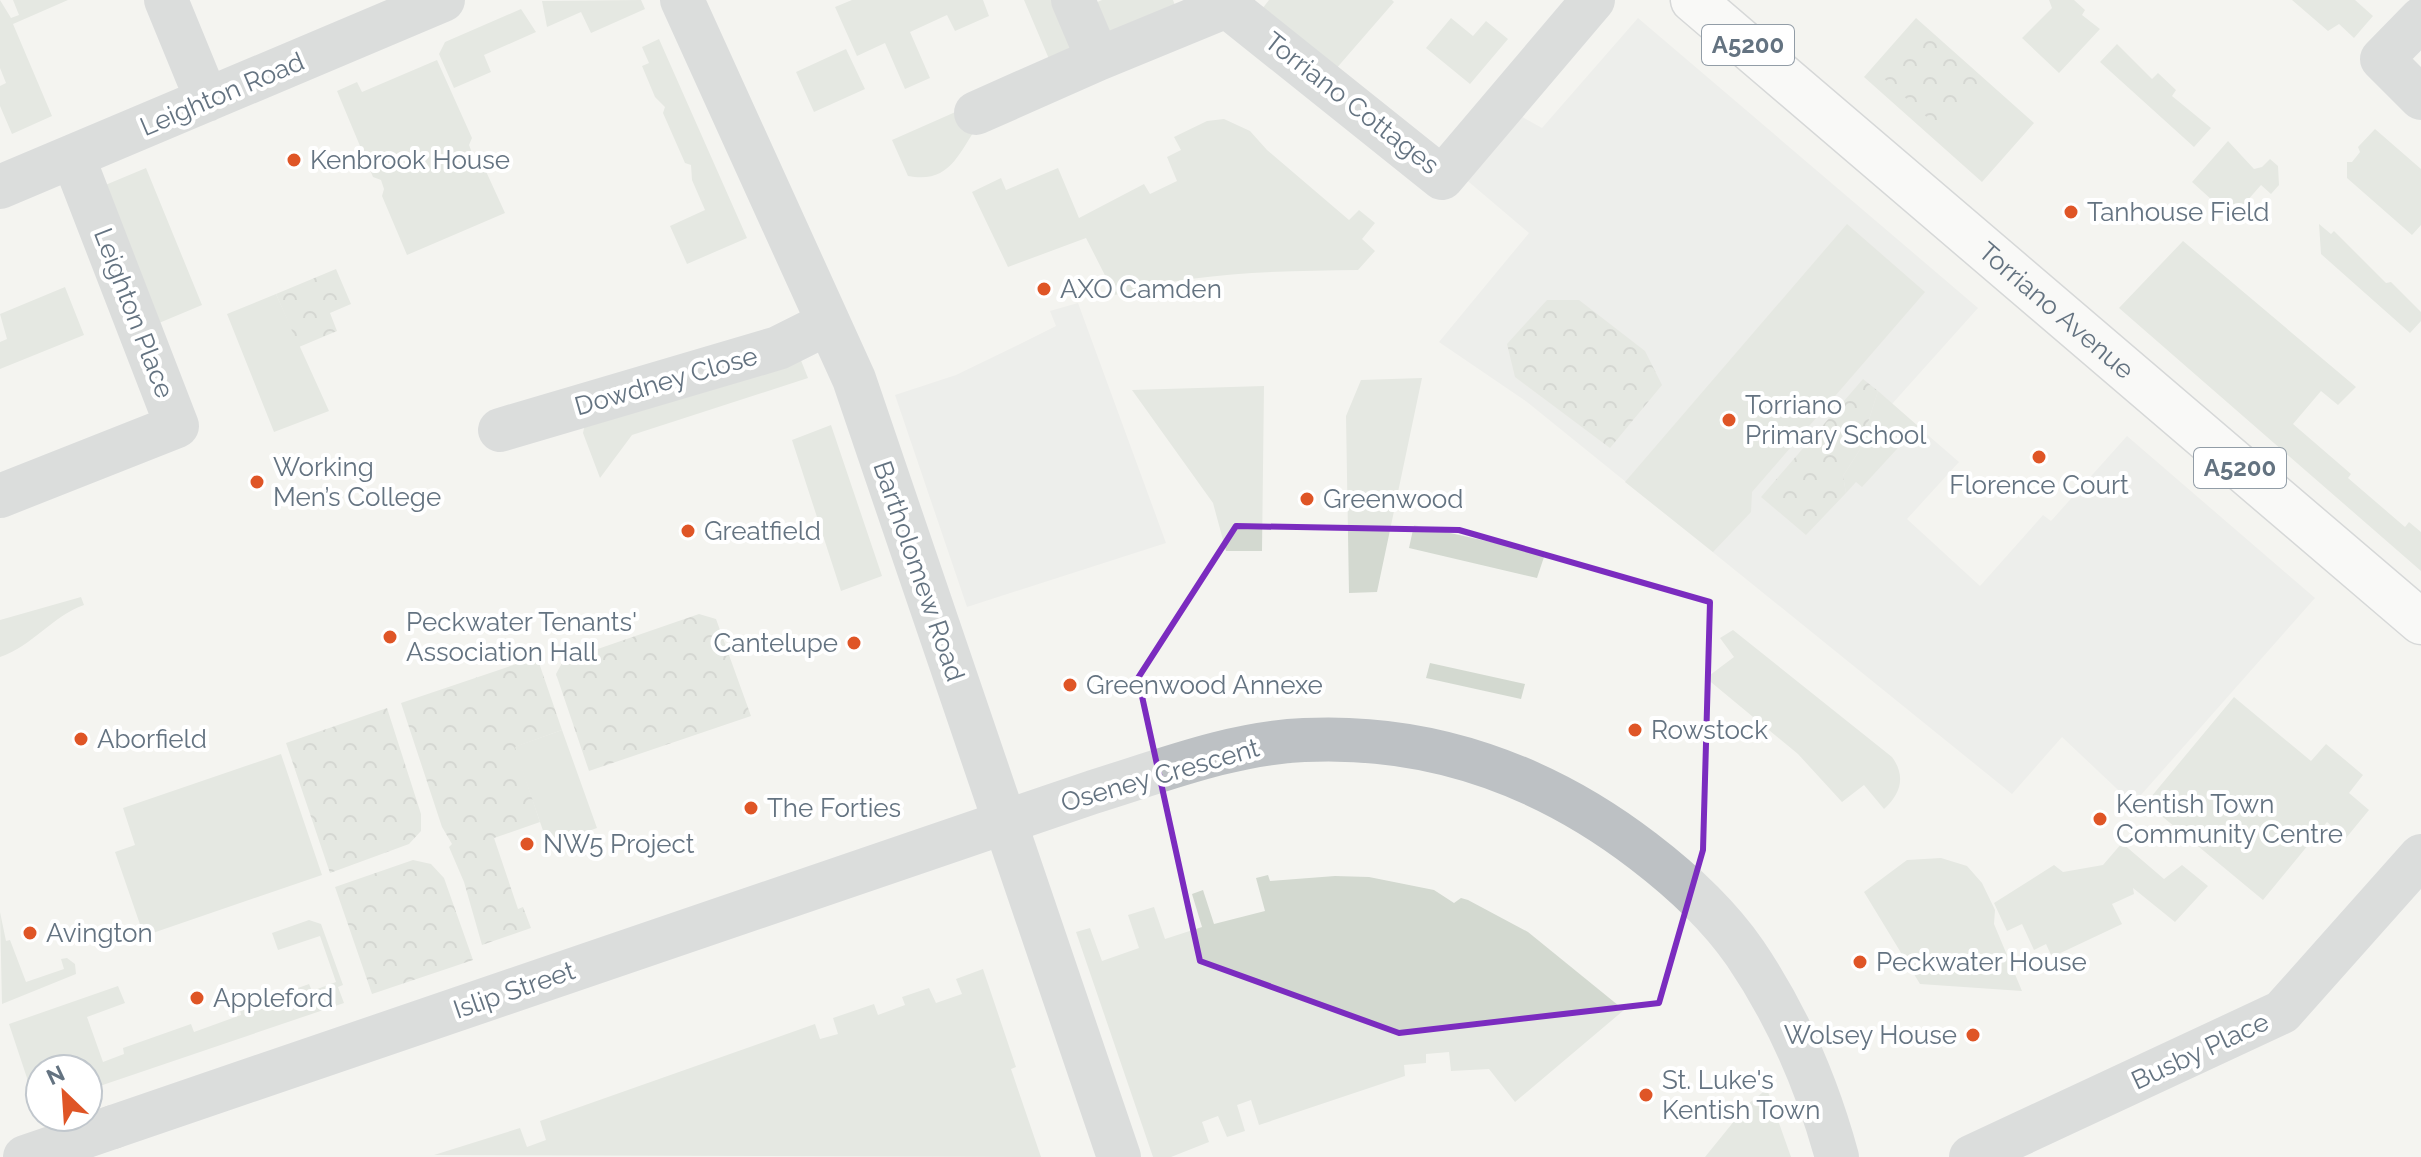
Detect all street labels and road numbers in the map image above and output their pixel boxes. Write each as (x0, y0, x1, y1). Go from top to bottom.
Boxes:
road number: A5200 (1702, 25, 1794, 65)
street label: Torriano Cottages (1259, 26, 1445, 180)
street label: Leighton Road (136, 46, 308, 142)
street label: Leighton Place (88, 224, 180, 402)
street label: Torriano Avenue (1973, 236, 2140, 385)
street label: Dowdney Close (571, 341, 761, 421)
road number: A5200 (2194, 448, 2286, 488)
street label: Bartholomew Road (867, 457, 971, 685)
street label: Oseney Crescent (1057, 732, 1263, 818)
street label: Islip Street (449, 955, 579, 1025)
street label: Busby Place (2127, 1006, 2273, 1096)

